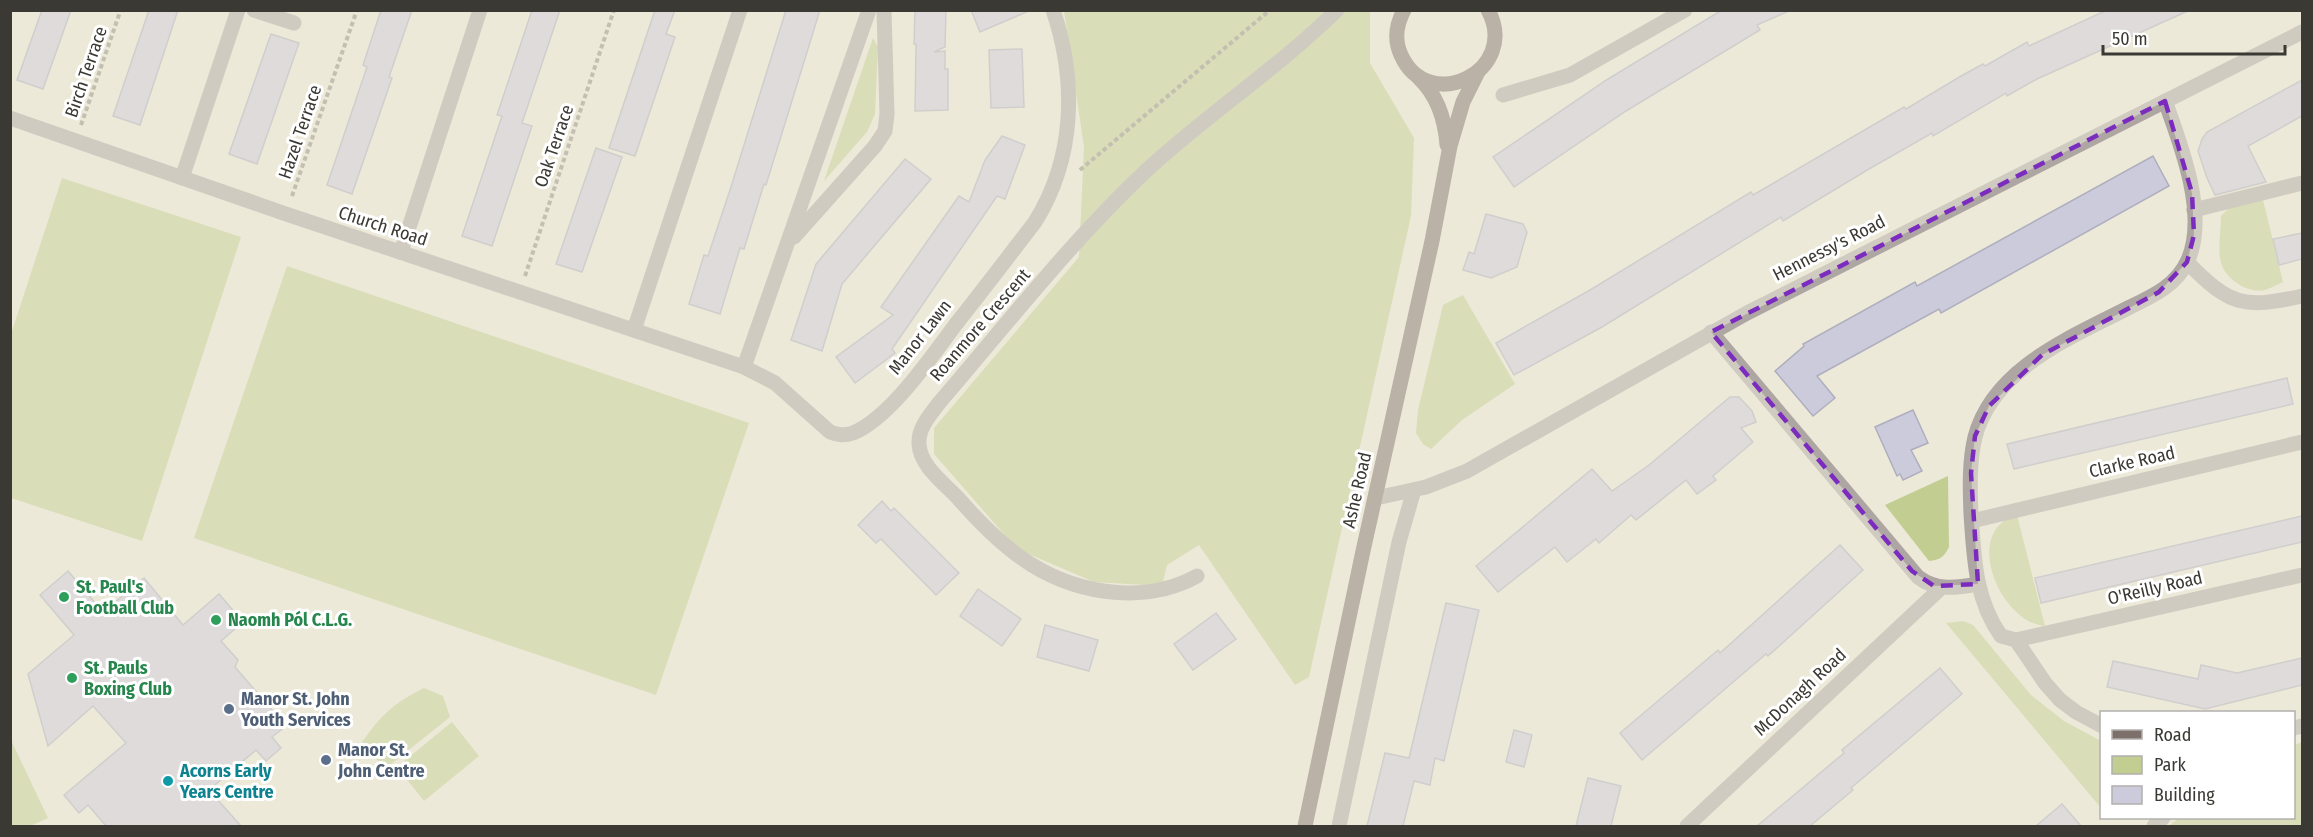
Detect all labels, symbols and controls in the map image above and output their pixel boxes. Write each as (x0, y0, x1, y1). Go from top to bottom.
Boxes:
scale bar (2103, 18, 2284, 56)
street label: Birch Terrace (60, 23, 112, 120)
text: 50 m (2112, 28, 2148, 50)
street label: Hazel Terrace (274, 82, 326, 182)
street label: Oak Terrace (530, 102, 578, 190)
street label: Church Road (336, 201, 430, 251)
street label: Hennessy's Road (1769, 210, 1889, 286)
street label: Roanmore Crescent (925, 264, 1035, 386)
street label: Manor Lawn (884, 295, 956, 379)
street label: Clarke Road (2087, 441, 2177, 483)
street label: Ashe Road (1338, 450, 1376, 530)
street label: O'Reilly Road (2105, 566, 2205, 610)
place label: St. Paul's Football Club (76, 576, 174, 619)
marker: St. Paul's Football Club (57, 590, 71, 604)
place label: Naomh Pól C.L.G. (228, 609, 352, 631)
marker: Naomh Pól C.L.G. (209, 613, 223, 627)
street label: McDonagh Road (1749, 644, 1851, 740)
place label: St. Pauls Boxing Club (84, 657, 172, 700)
marker: St. Pauls Boxing Club (65, 671, 79, 685)
place label: Manor St. John Youth Services (240, 688, 351, 731)
marker: Manor St. John Youth Services (222, 702, 236, 716)
legend (2100, 711, 2295, 819)
text: Road (2154, 724, 2191, 746)
place label: Manor St. John Centre (337, 739, 425, 782)
marker: Manor St. John Centre (319, 753, 333, 767)
text: Park (2154, 754, 2187, 776)
place label: Acorns Early Years Centre (179, 760, 274, 803)
marker: Acorns Early Years Centre (161, 774, 175, 788)
text: Building (2154, 784, 2215, 806)

